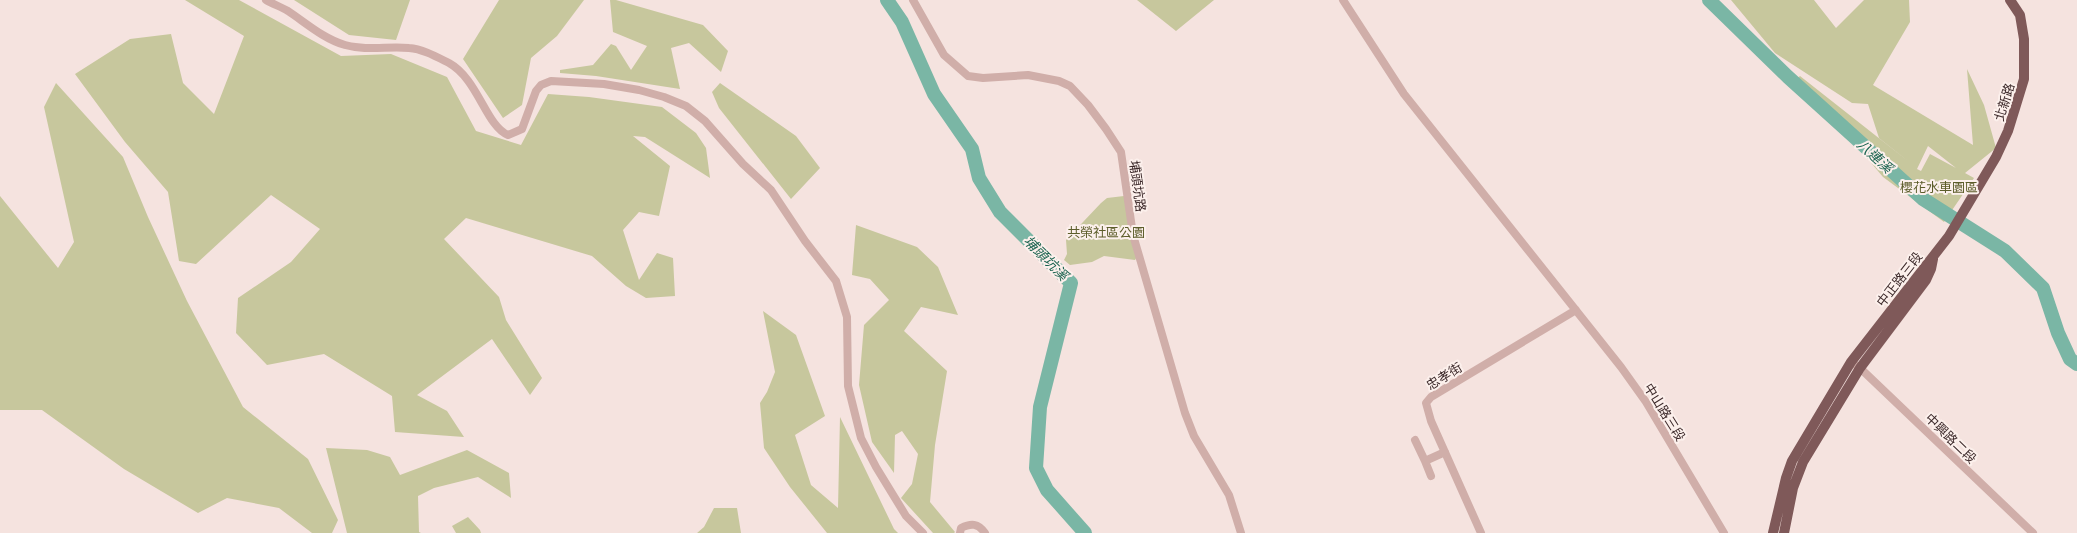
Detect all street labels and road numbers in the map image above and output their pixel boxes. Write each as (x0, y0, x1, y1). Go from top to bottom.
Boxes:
street label: 北新路 (1991, 81, 2017, 123)
street label: 埔頭坑路 (1126, 159, 1150, 213)
street label: 中正路三段 (1873, 248, 1925, 310)
street label: 忠孝街 (1423, 359, 1465, 393)
street label: 中山路三段 (1641, 380, 1689, 444)
street label: 中興路二段 (1922, 410, 1980, 466)

